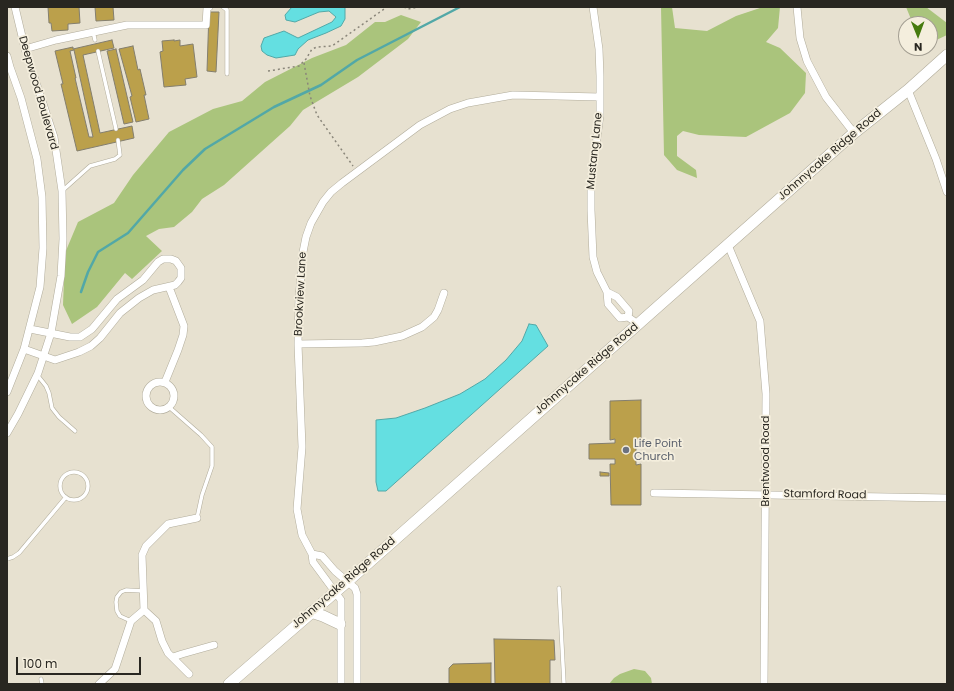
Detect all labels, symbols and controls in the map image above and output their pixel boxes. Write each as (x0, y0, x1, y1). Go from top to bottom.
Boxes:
north arrow (898, 16, 938, 56)
street label: Deepwood Boulevard (15, 35, 61, 151)
text: N (914, 39, 922, 55)
street label: Johnnycake Ridge Road (776, 107, 884, 203)
street label: Mustang Lane (584, 112, 606, 190)
street label: Brookview Lane (292, 252, 310, 336)
street label: Johnnycake Ridge Road (533, 321, 641, 417)
street label: Brentwood Road (759, 416, 773, 506)
place label: Life Point Church (634, 437, 682, 463)
marker: Life Point Church (621, 445, 631, 455)
street label: Stamford Road (783, 488, 867, 502)
street label: Johnnycake Ridge Road (290, 535, 398, 631)
scale bar (18, 649, 143, 675)
text: 100 m (23, 655, 57, 672)

